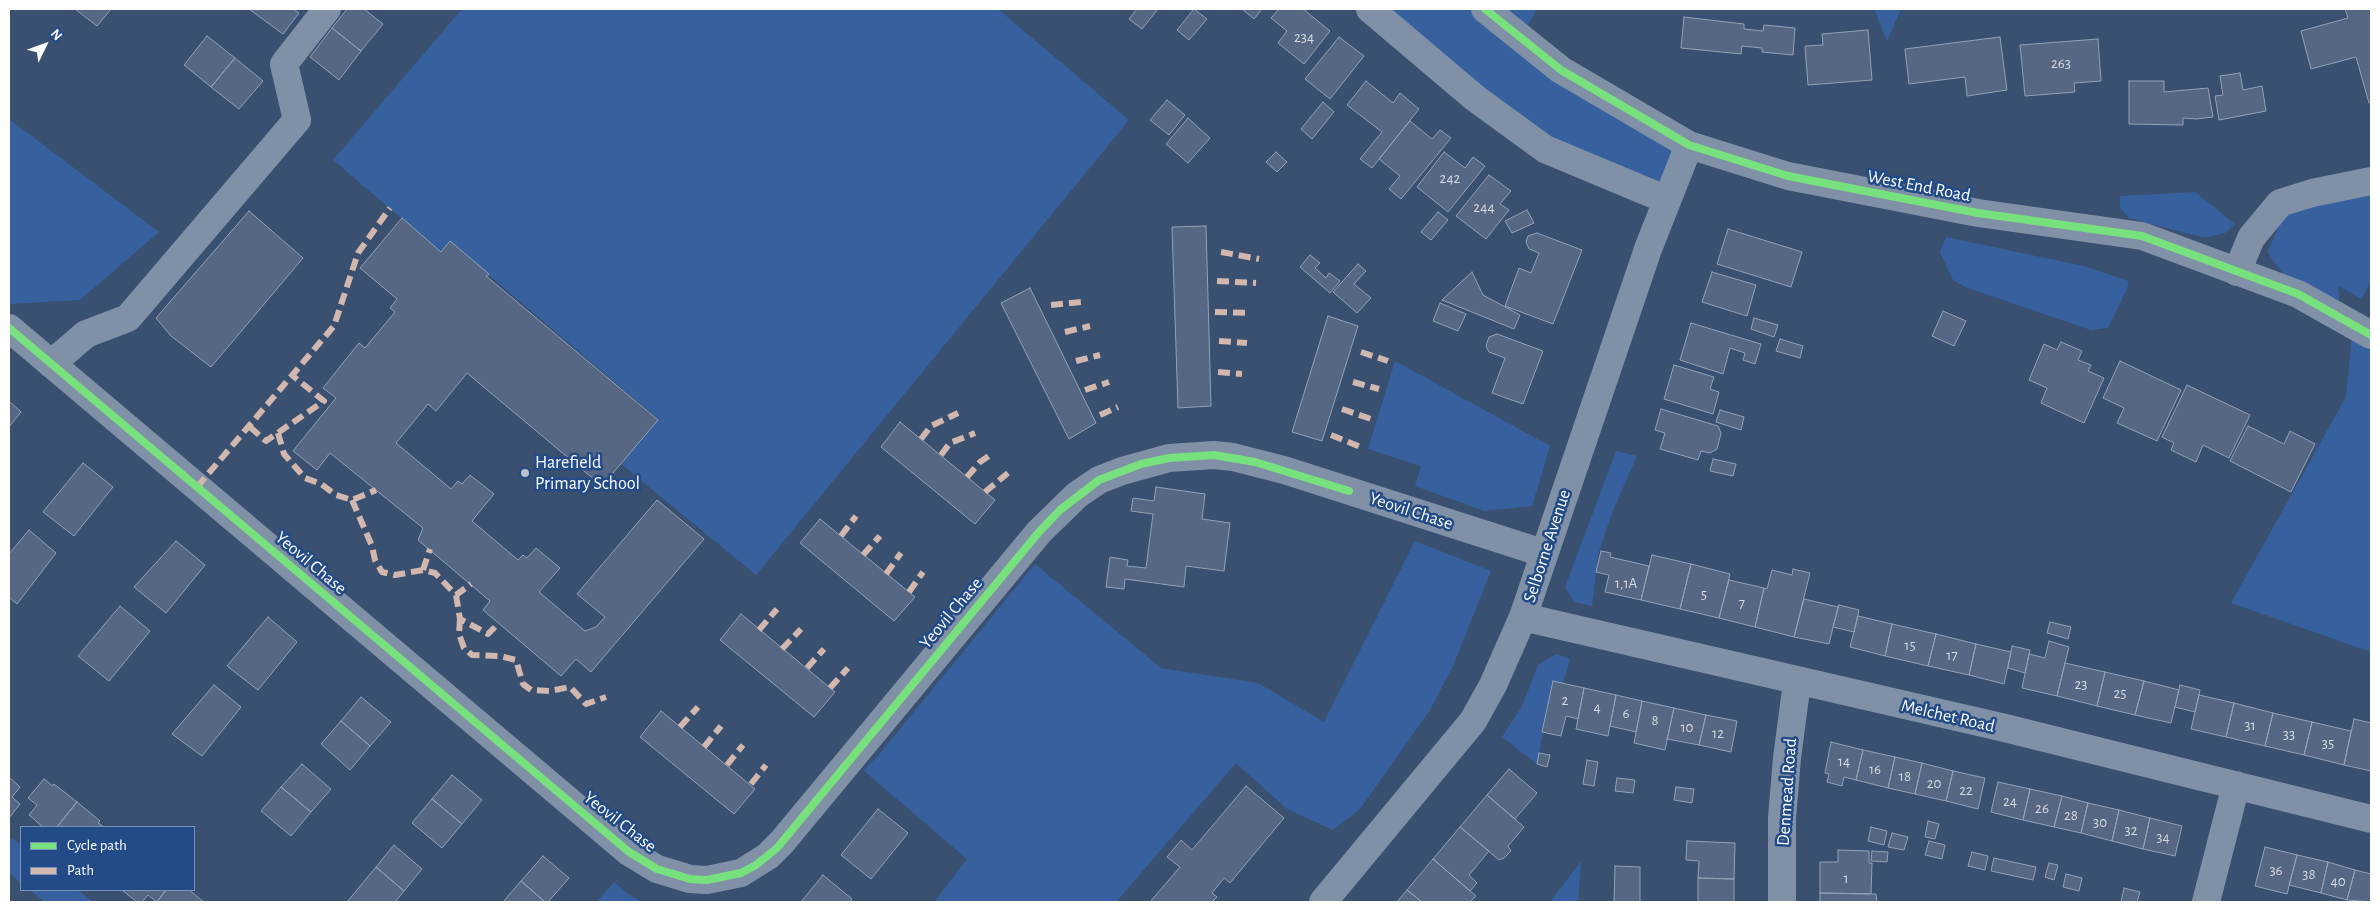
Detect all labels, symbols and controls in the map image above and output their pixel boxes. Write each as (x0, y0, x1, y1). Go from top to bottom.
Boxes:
north arrow (20, 20, 70, 70)
text: N (48, 27, 65, 43)
house number: 234 (1294, 28, 1314, 46)
house number: 263 (2051, 54, 2071, 72)
street label: West End Road (1865, 165, 1973, 207)
house number: 242 (1440, 169, 1460, 187)
house number: 244 (1473, 198, 1495, 216)
place label: Harefield Primary School (535, 452, 640, 494)
marker: Harefield Primary School (519, 467, 531, 479)
street label: Yeovil Chase (1366, 487, 1456, 535)
street label: Selborne Avenue (1519, 487, 1575, 605)
street label: Yeovil Chase (271, 527, 351, 599)
street label: Yeovil Chase (915, 573, 987, 653)
house number: 1,1A (1615, 574, 1637, 592)
house number: 5 (1701, 585, 1707, 603)
house number: 7 (1739, 594, 1745, 612)
house number: 15 (1904, 636, 1916, 654)
house number: 17 (1946, 646, 1958, 664)
house number: 23 (2074, 675, 2088, 693)
house number: 25 (2113, 684, 2127, 702)
house number: 2 (1562, 691, 1568, 709)
street label: Melchet Road (1899, 695, 1997, 737)
house number: 4 (1593, 698, 1601, 716)
house number: 6 (1622, 704, 1630, 722)
house number: 8 (1651, 711, 1659, 729)
house number: 31 (2244, 716, 2256, 734)
house number: 10 (1680, 718, 1694, 736)
house number: 12 (1712, 724, 1724, 742)
house number: 33 (2283, 725, 2295, 743)
house number: 35 (2322, 734, 2334, 752)
street label: Denmead Road (1772, 737, 1802, 847)
house number: 14 (1838, 752, 1850, 770)
house number: 16 (1869, 760, 1881, 778)
house number: 18 (1899, 767, 1911, 785)
house number: 20 (1927, 774, 1941, 792)
house number: 22 (1959, 781, 1973, 799)
street label: Yeovil Chase (579, 787, 661, 857)
house number: 24 (2003, 792, 2017, 810)
house number: 26 (2035, 799, 2049, 817)
house number: 28 (2064, 806, 2078, 824)
house number: 30 (2093, 813, 2107, 831)
house number: 32 (2124, 821, 2138, 839)
legend (20, 826, 195, 891)
house number: 34 (2156, 828, 2170, 846)
text: Cycle path (67, 838, 127, 853)
house number: 36 (2269, 861, 2283, 879)
text: Path (67, 863, 94, 878)
house number: 38 (2302, 865, 2316, 883)
house number: 1 (1843, 869, 1849, 887)
house number: 40 (2330, 872, 2346, 890)

